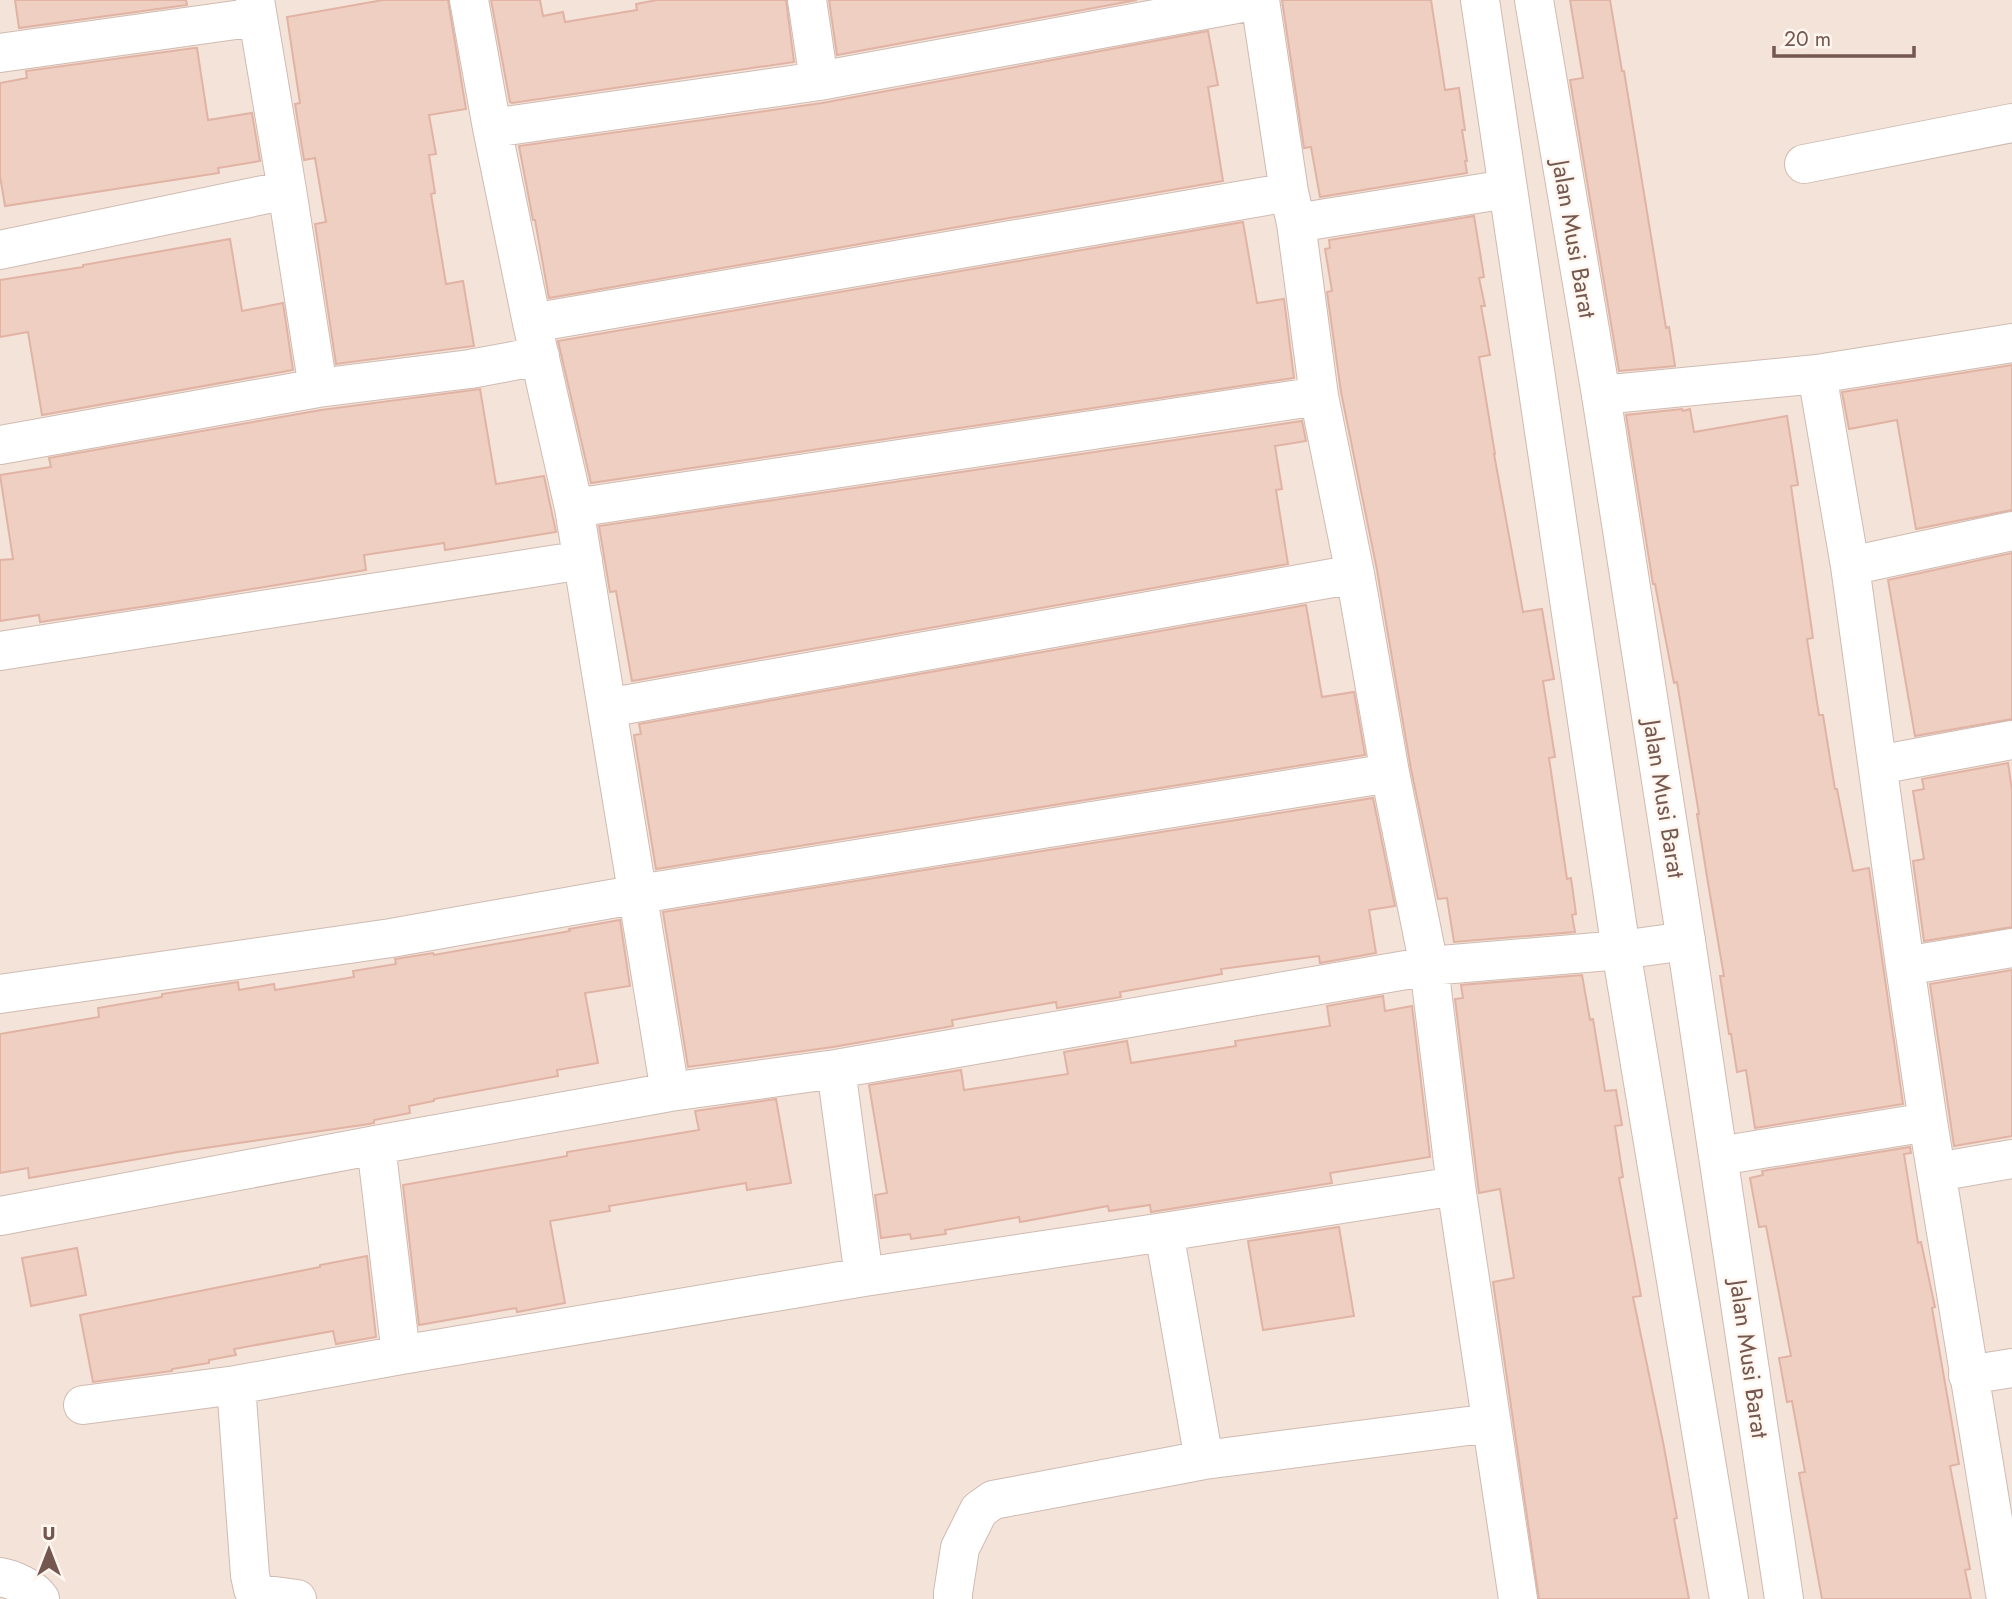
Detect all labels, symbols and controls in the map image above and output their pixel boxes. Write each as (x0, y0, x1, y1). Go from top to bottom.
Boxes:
scale bar (1774, 14, 1914, 58)
text: 20 m (1784, 24, 1831, 54)
street label: Jalan Musi Barat (1543, 154, 1606, 321)
street label: Jalan Musi Barat (1634, 714, 1694, 881)
street label: Jalan Musi Barat (1721, 1274, 1778, 1441)
north arrow (14, 1515, 84, 1585)
text: U (42, 1520, 56, 1547)

